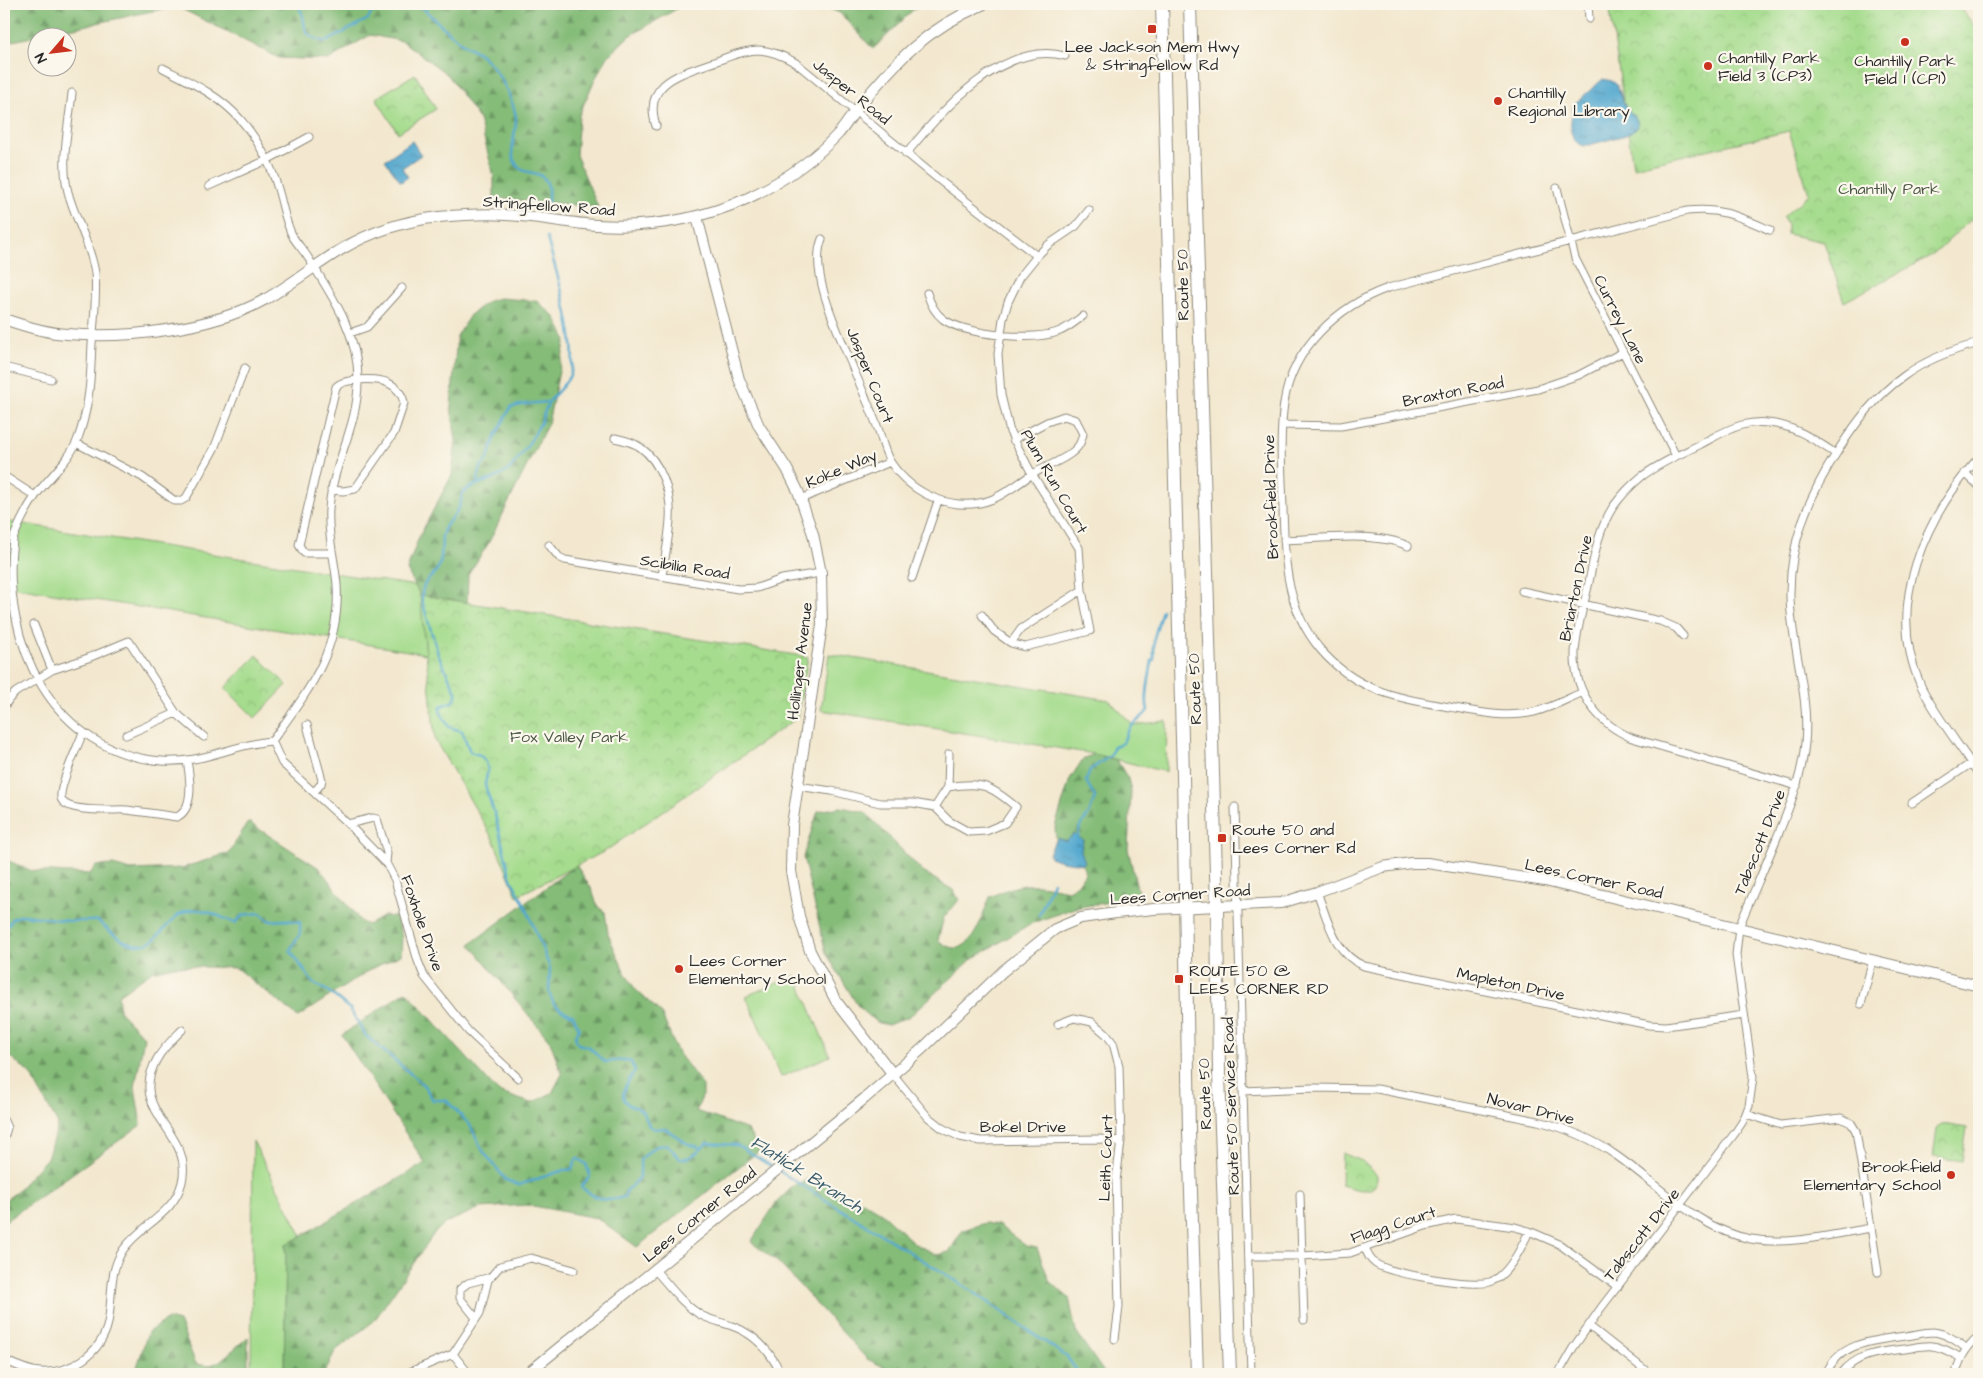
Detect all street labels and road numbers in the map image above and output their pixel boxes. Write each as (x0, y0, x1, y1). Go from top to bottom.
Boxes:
street label: Jasper Road (808, 54, 895, 130)
street label: Stringfellow Road (482, 190, 616, 223)
street label: Route 50 (1171, 249, 1195, 321)
street label: Currey Lane (1587, 271, 1652, 368)
street label: Jasper Court (841, 324, 899, 427)
street label: Braxton Road (1401, 371, 1506, 413)
street label: Plum Run Court (1015, 425, 1093, 538)
street label: Brookfield Drive (1258, 434, 1284, 559)
street label: Koke Way (802, 444, 881, 495)
street label: Briarton Drive (1554, 533, 1598, 643)
street label: Scibilia Road (638, 549, 731, 585)
street label: Hollinger Avenue (782, 601, 819, 721)
street label: Route 50 (1183, 653, 1207, 725)
street label: Tabscott Drive (1729, 786, 1791, 898)
street label: Lees Corner Road (1523, 854, 1665, 904)
street label: Foxhole Drive (395, 872, 449, 975)
street label: Lees Corner Road (1109, 879, 1251, 911)
street label: Mapleton Drive (1455, 962, 1567, 1006)
street label: Route 50 Service Road (1217, 1016, 1245, 1195)
street label: Route 50 (1193, 1058, 1217, 1130)
street label: Novar Drive (1485, 1087, 1577, 1131)
street label: Leith Court (1093, 1114, 1119, 1202)
street label: Bokel Drive (980, 1116, 1067, 1138)
street label: Lees Corner Road (638, 1162, 761, 1268)
street label: Tabscott Drive (1599, 1183, 1685, 1286)
street label: Flagg Court (1348, 1201, 1440, 1250)

